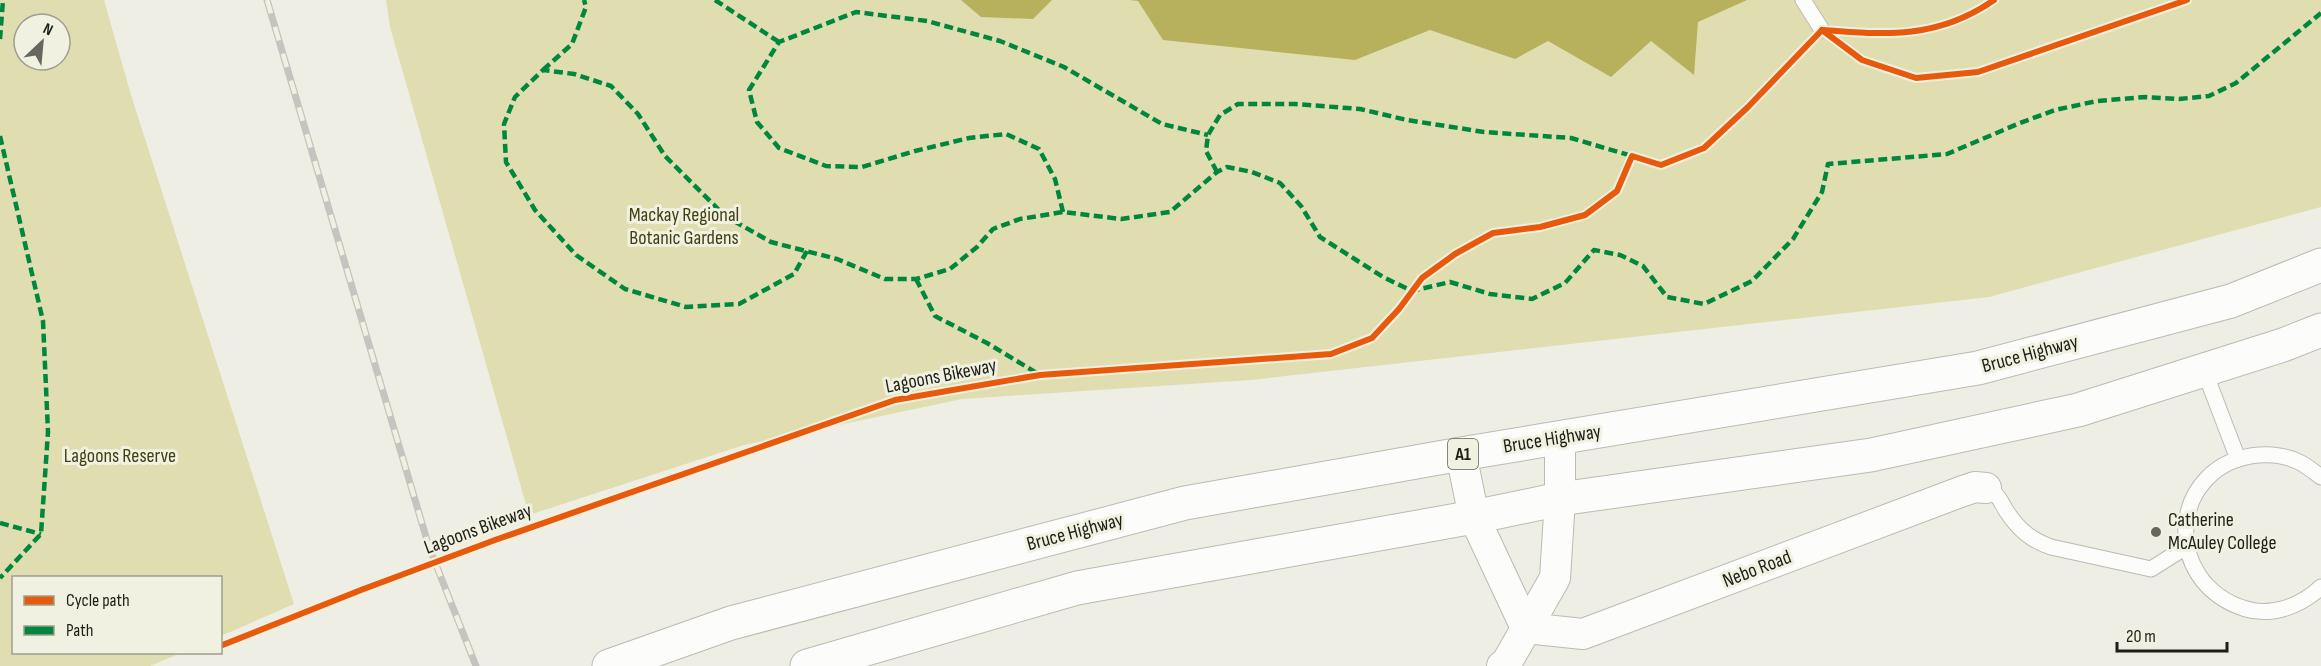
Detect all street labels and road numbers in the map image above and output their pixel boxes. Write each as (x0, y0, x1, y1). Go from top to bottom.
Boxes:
street label: Bruce Highway (1979, 330, 2081, 378)
street label: Lagoons Bikeway (883, 353, 999, 399)
street label: Bruce Highway (1501, 419, 1603, 459)
road number: A1 (1448, 439, 1478, 469)
street label: Lagoons Bikeway (421, 498, 535, 560)
street label: Bruce Highway (1024, 508, 1126, 556)
street label: Nebo Road (1719, 545, 1795, 593)

